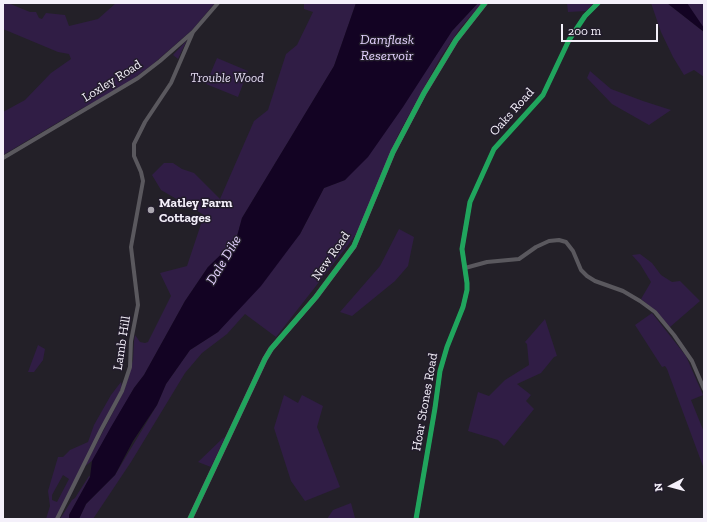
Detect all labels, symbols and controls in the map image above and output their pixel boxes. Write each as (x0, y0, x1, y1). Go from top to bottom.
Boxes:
scale bar (563, 16, 660, 42)
text: 200 m (568, 24, 601, 38)
water label: Damflask Reservoir (360, 32, 414, 64)
street label: Loxley Road (79, 57, 145, 105)
park label: Trouble Wood (190, 70, 264, 86)
street label: Oaks Road (486, 85, 538, 139)
place label: Matley Farm Cottages (159, 195, 232, 226)
marker: Matley Farm Cottages (146, 205, 156, 215)
street label: New Road (309, 229, 353, 283)
water label: Dale Dike (203, 232, 245, 288)
street label: Lamb Hill (110, 315, 134, 371)
street label: Hoar Stones Road (409, 352, 441, 452)
north arrow (651, 466, 691, 506)
text: N (652, 482, 665, 492)

